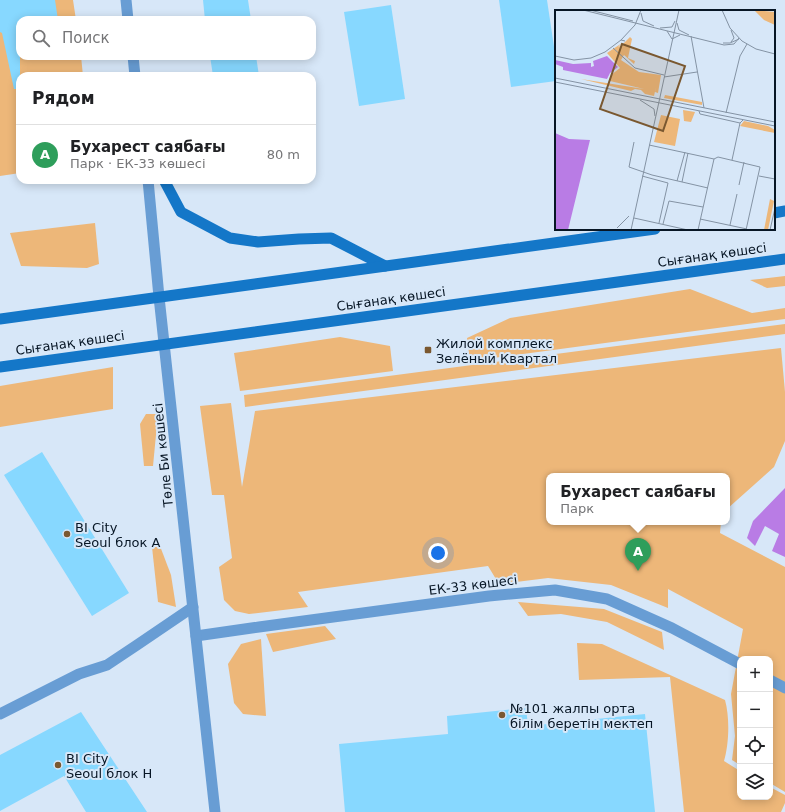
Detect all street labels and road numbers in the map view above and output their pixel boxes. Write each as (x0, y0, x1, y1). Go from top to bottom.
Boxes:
street label: Сығанақ көшесі (657, 240, 767, 270)
street label: Сығанақ көшесі (336, 284, 446, 314)
street label: Сығанақ көшесі (15, 328, 125, 358)
street label: Төле Би көшесі (150, 402, 176, 509)
street label: ЕК-33 көшесі (428, 572, 518, 598)

